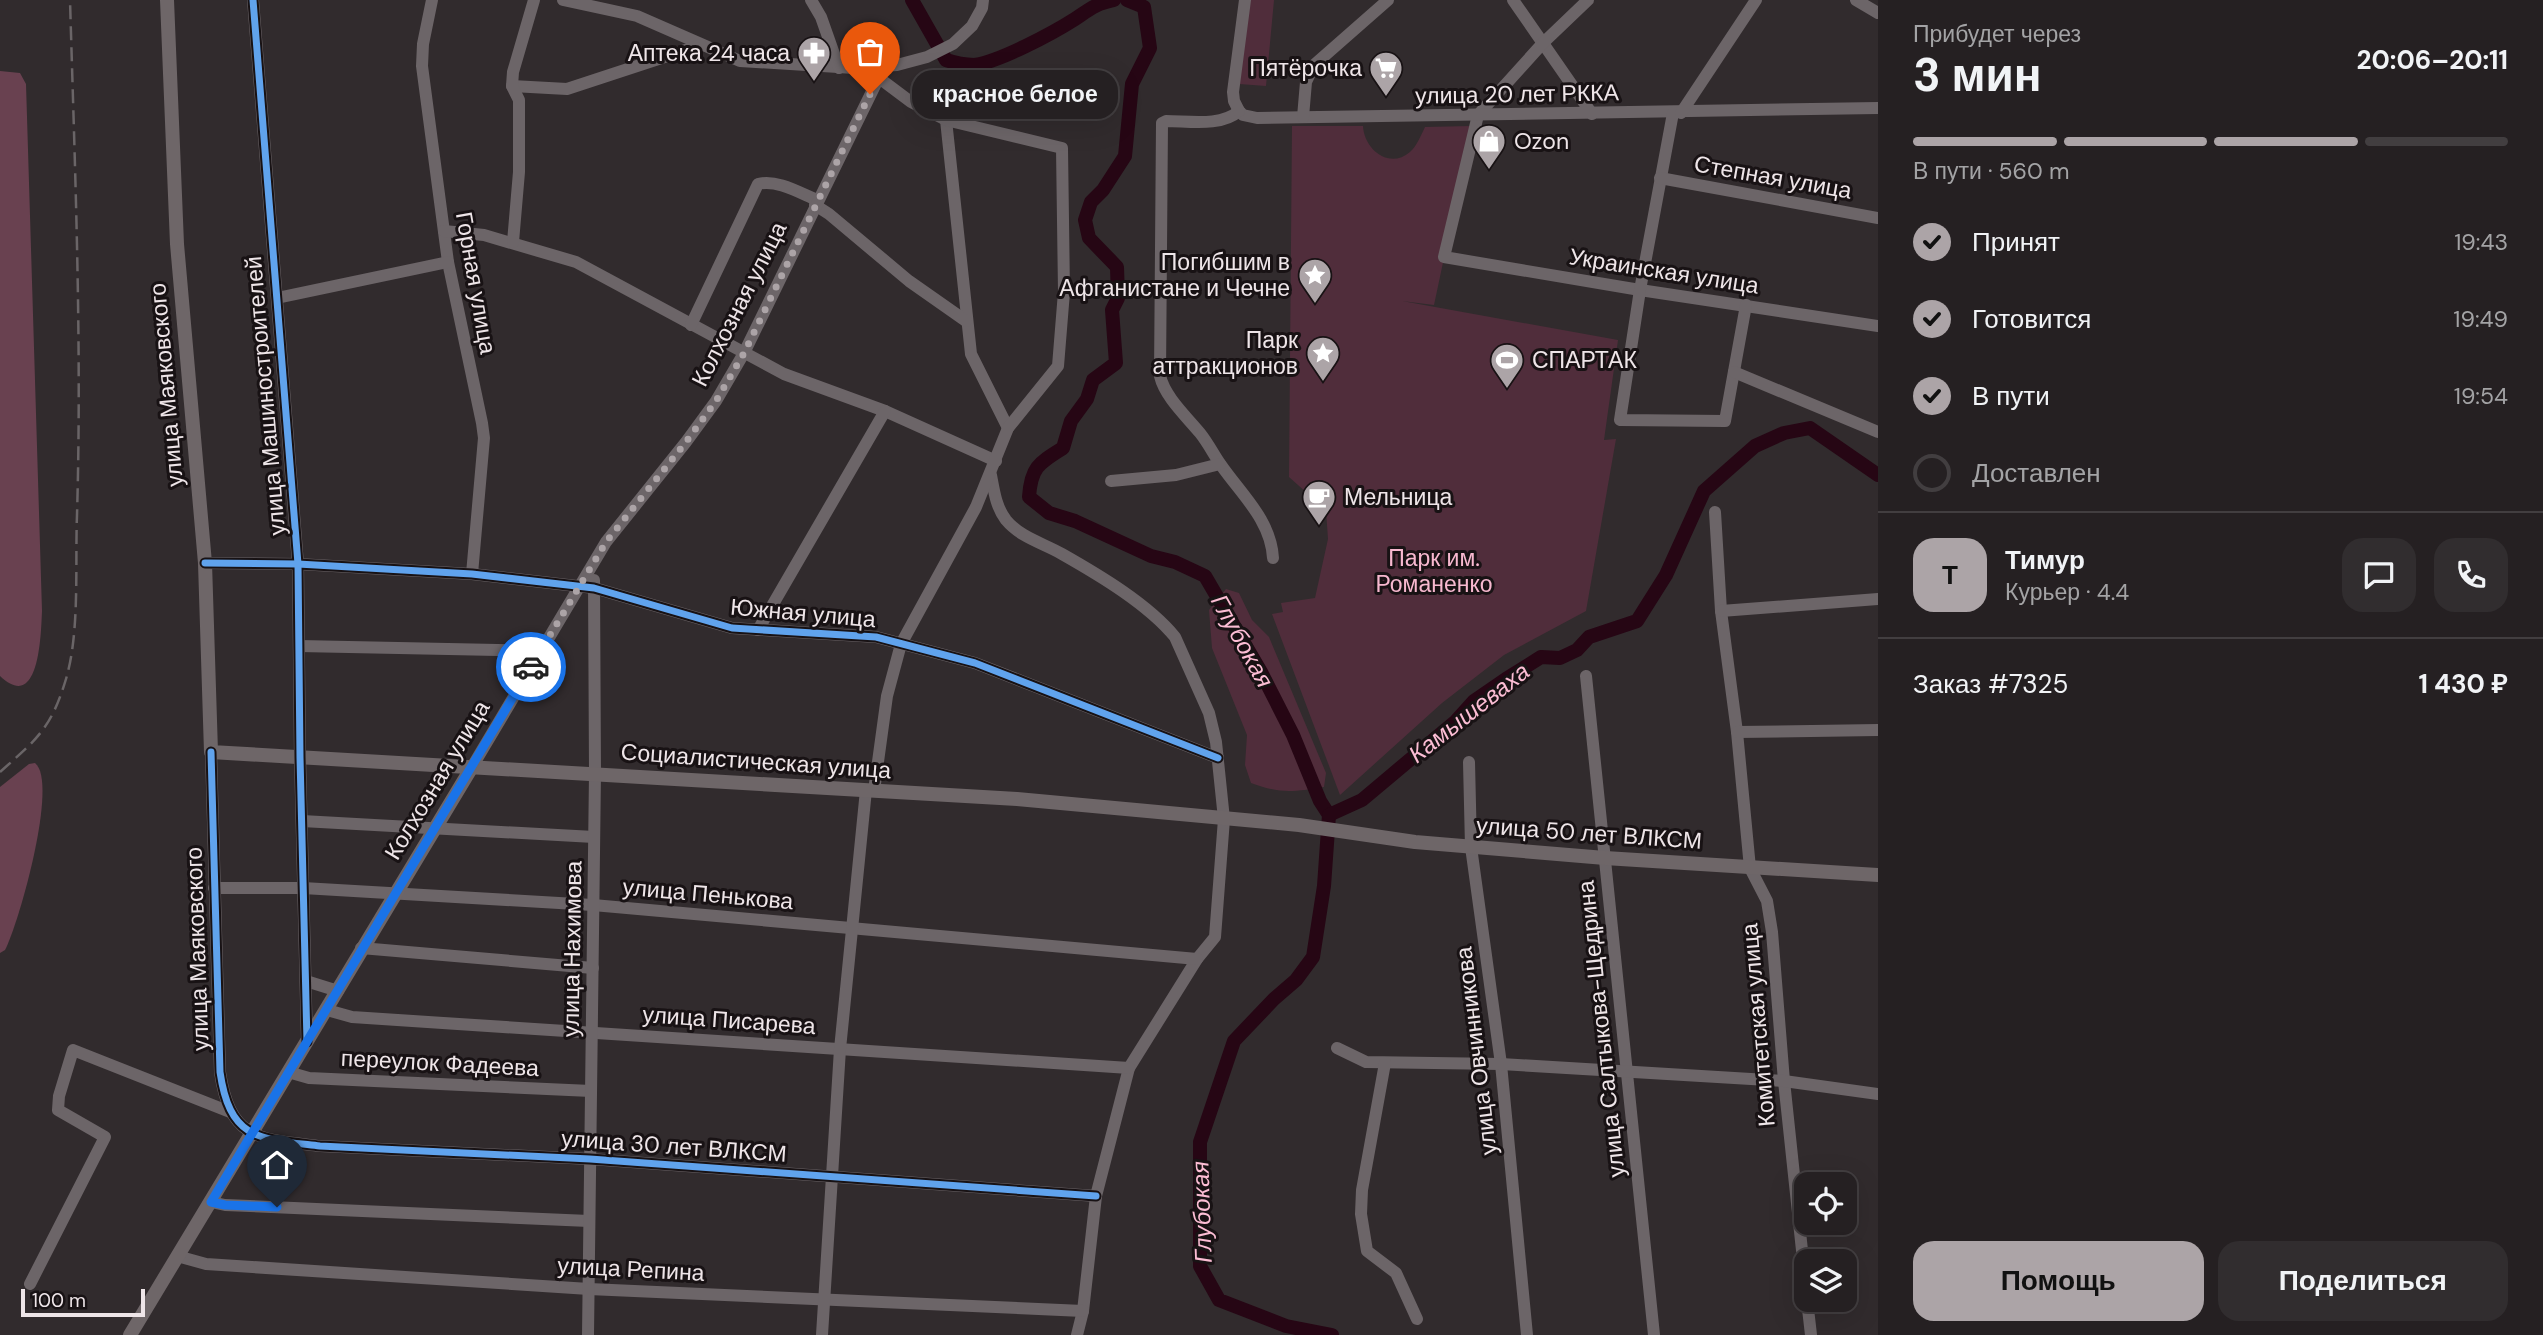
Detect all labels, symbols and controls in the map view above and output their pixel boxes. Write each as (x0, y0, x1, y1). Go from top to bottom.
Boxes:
text: Прибудет через (1913, 19, 2081, 49)
pin (840, 22, 900, 94)
icon: bag (851, 33, 889, 71)
pharmacy icon: Аптека 24 часа (795, 34, 833, 83)
place label: Аптека 24 часа (628, 38, 790, 68)
text: 20:06–20:11 (2357, 43, 2508, 77)
text: 3 мин (1913, 45, 2042, 105)
supermarket icon: Пятёрочка (1367, 49, 1405, 98)
place label: Пятёрочка (1249, 53, 1362, 83)
callout: красное белое (912, 70, 1118, 119)
street label: улица 20 лет РККА (1415, 77, 1620, 111)
text: красное белое (932, 79, 1098, 109)
shop icon: Ozon (1470, 122, 1508, 171)
place label: Ozon (1514, 126, 1569, 156)
street label: Степная улица (1692, 148, 1854, 206)
text: В пути · 560 m (1913, 156, 2069, 186)
street label: Горная улица (449, 210, 503, 357)
street label: Колхозная улица (685, 216, 793, 391)
icon: check (1913, 223, 1951, 261)
text: Принят (1972, 225, 2060, 259)
text: 19:43 (2454, 227, 2508, 257)
street label: Украинская улица (1567, 241, 1761, 301)
place label: Погибшим в Афганистане и Чечне (1059, 247, 1290, 303)
street label: улица Машиностроителей (238, 255, 292, 537)
place icon: Погибшим в Афганистане и Чечне (1296, 256, 1334, 305)
street label: улица Маяковского (142, 282, 190, 488)
icon: check (1913, 300, 1951, 338)
text: Готовится (1972, 302, 2091, 336)
text: 19:49 (2453, 304, 2508, 334)
place label: Парк аттракционов (1152, 325, 1299, 381)
place icon: Парк аттракционов (1304, 334, 1342, 383)
sports icon: СПАРТАК (1488, 341, 1526, 390)
place label: СПАРТАК (1532, 345, 1637, 375)
icon: check (1913, 377, 1951, 415)
text: В пути (1972, 379, 2050, 413)
text: 19:54 (2454, 381, 2508, 411)
text: Доставлен (1972, 456, 2101, 490)
cafe icon: Мельница (1300, 478, 1338, 527)
place label: Мельница (1344, 482, 1453, 512)
button: chat (2342, 538, 2416, 612)
button: phone (2434, 538, 2508, 612)
park label: Парк им. Романенко (1375, 543, 1493, 599)
text: Тимур (2005, 543, 2085, 577)
text: Т (1942, 558, 1958, 592)
text: Курьер · 4.4 (2005, 577, 2129, 607)
water label: Глубокая (1204, 589, 1281, 693)
street label: Южная улица (729, 592, 877, 634)
courier (496, 632, 566, 702)
icon: car (512, 648, 550, 686)
water label: Камышеваха (1402, 656, 1535, 770)
text: Заказ #7325 (1913, 667, 2068, 701)
text: 1 430 ₽ (2418, 667, 2508, 701)
street label: Колхозная улица (378, 695, 497, 865)
street label: Социалистическая улица (620, 737, 892, 785)
street label: улица 50 лет ВЛКСМ (1475, 810, 1703, 856)
street label: улица Маяковского (178, 846, 216, 1052)
street label: улица Нахимова (555, 860, 589, 1037)
street label: улица Пенькова (621, 872, 795, 916)
street label: улица Салтыкова-Щедрина (1570, 879, 1632, 1179)
street label: Комитетская улица (1734, 922, 1782, 1128)
street label: улица Овчинникова (1448, 945, 1504, 1157)
street label: улица Писарева (641, 999, 817, 1041)
street label: переулок Фадеева (340, 1043, 540, 1083)
street label: улица 30 лет ВЛКСМ (560, 1123, 788, 1169)
pin (247, 1135, 307, 1207)
icon: home (258, 1146, 296, 1184)
water label: Глубокая (1184, 1160, 1219, 1264)
map controls (1794, 1172, 1857, 1312)
button: locate (1794, 1172, 1857, 1235)
button: Помощь (1913, 1241, 2204, 1321)
button: Поделиться (2218, 1241, 2508, 1321)
button: layers (1794, 1249, 1857, 1312)
street label: улица Репина (557, 1250, 706, 1288)
scale bar (21, 1286, 145, 1318)
text: 100 m (32, 1288, 86, 1313)

